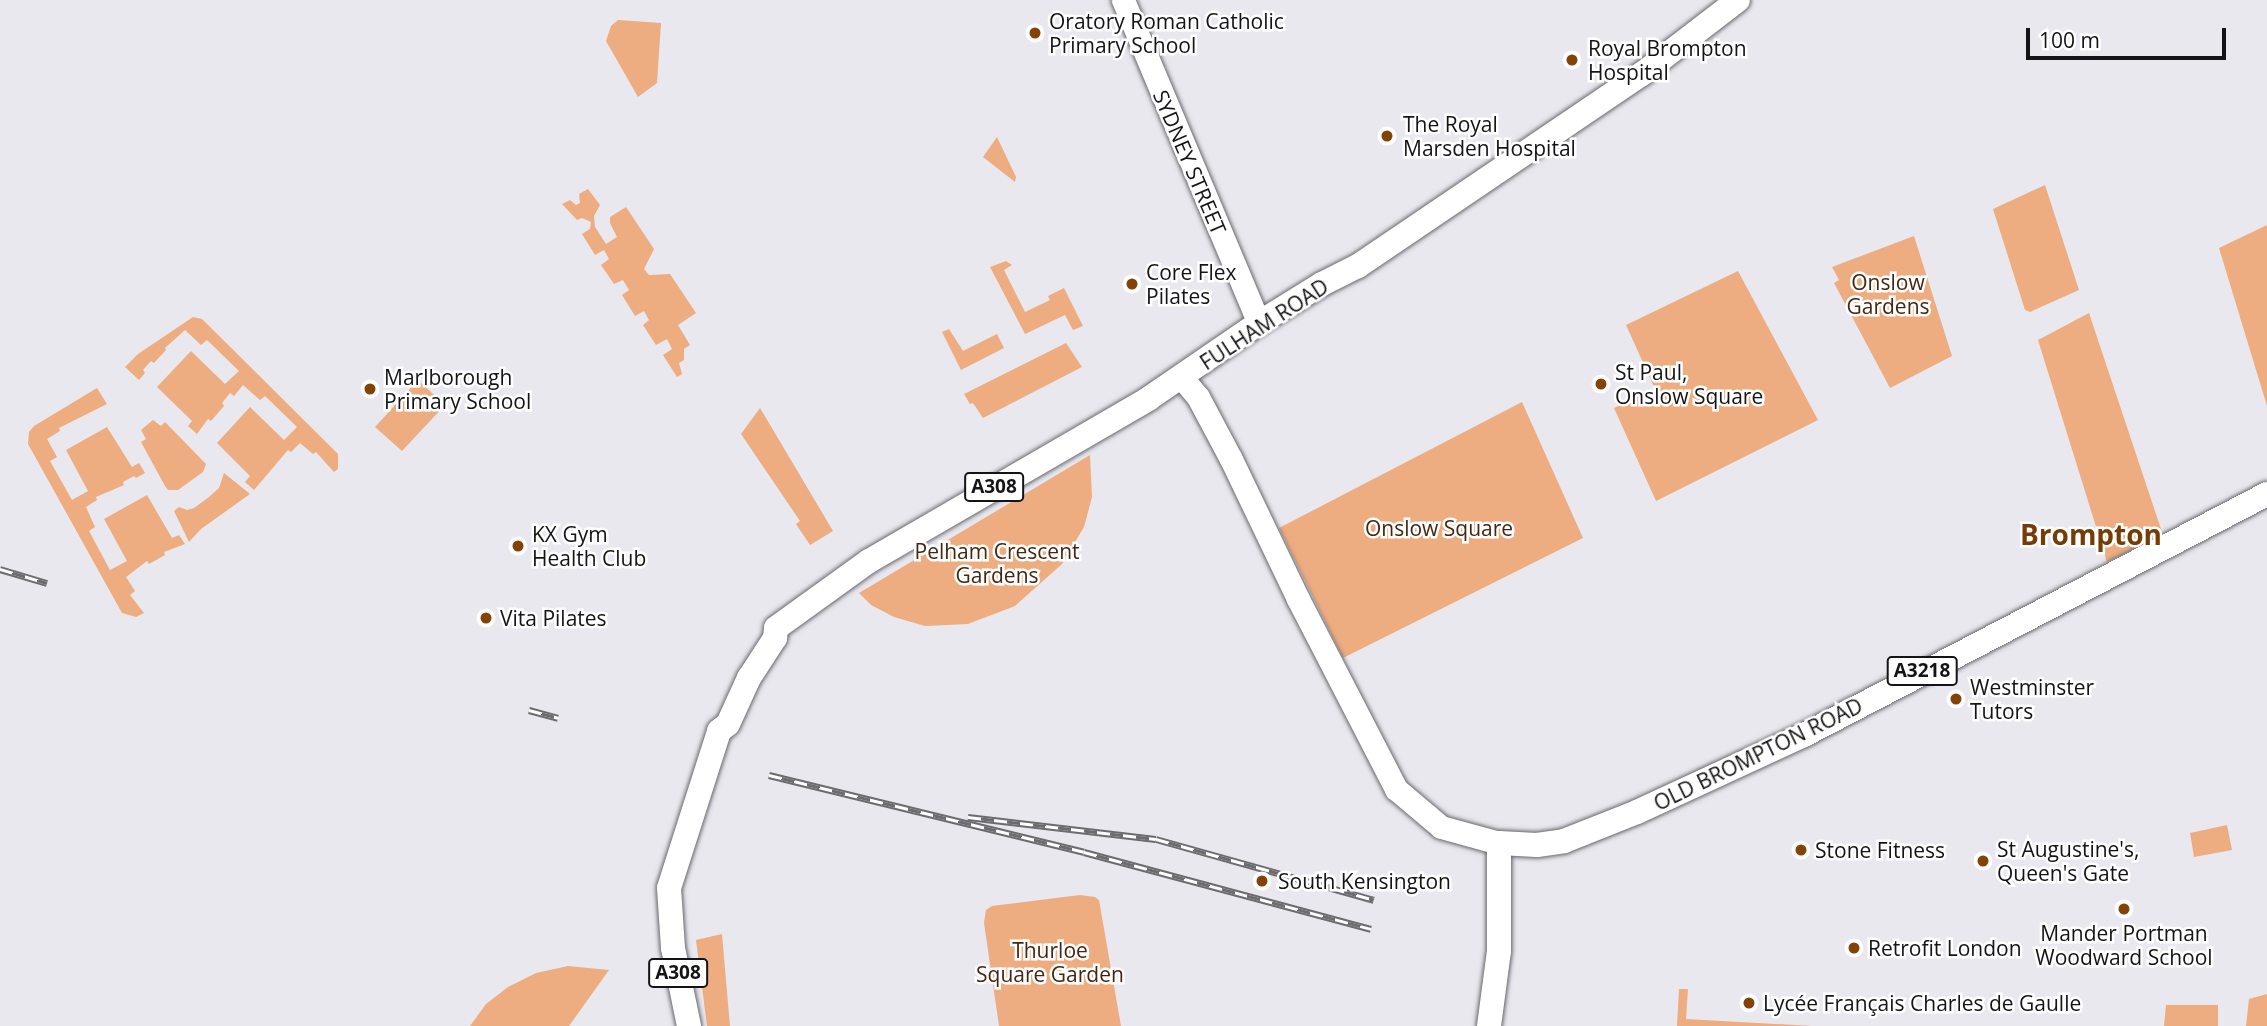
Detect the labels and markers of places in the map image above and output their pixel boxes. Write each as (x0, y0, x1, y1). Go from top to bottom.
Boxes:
place label: Oratory Roman Catholic Primary School (1049, 8, 1284, 58)
marker: Oratory Roman Catholic Primary School (1027, 25, 1043, 41)
place label: Royal Brompton Hospital (1588, 35, 1747, 85)
marker: Royal Brompton Hospital (1562, 50, 1582, 70)
place label: The Royal Marsden Hospital (1403, 111, 1576, 161)
marker: The Royal Marsden Hospital (1377, 126, 1397, 146)
place label: Core Flex Pilates (1146, 259, 1237, 309)
marker: Core Flex Pilates (1124, 276, 1140, 292)
place label: St Paul, Onslow Square (1615, 359, 1763, 409)
place label: Marlborough Primary School (384, 364, 531, 414)
marker: St Paul, Onslow Square (1593, 376, 1609, 392)
marker: Marlborough Primary School (362, 381, 378, 397)
place label: KX Gym Health Club (532, 521, 646, 571)
marker: KX Gym Health Club (510, 538, 526, 554)
place label: Vita Pilates (500, 605, 607, 631)
marker: Vita Pilates (478, 610, 494, 626)
place label: Westminster Tutors (1970, 674, 2094, 724)
marker: Westminster Tutors (1948, 691, 1964, 707)
place label: St Augustine's, Queen's Gate (1997, 836, 2139, 886)
place label: Stone Fitness (1815, 837, 1945, 863)
marker: Stone Fitness (1793, 842, 1809, 858)
marker: St Augustine's, Queen's Gate (1975, 853, 1991, 869)
place label: South Kensington (1278, 868, 1451, 894)
marker: South Kensington (1252, 871, 1272, 891)
marker: Mander Portman Woodward School (2116, 901, 2132, 917)
place label: Mander Portman Woodward School (2035, 920, 2213, 970)
place label: Retrofit London (1868, 935, 2022, 961)
marker: Retrofit London (1846, 940, 1862, 956)
place label: Lycée Français Charles de Gaulle (1763, 990, 2081, 1016)
marker: Lycée Français Charles de Gaulle (1741, 995, 1757, 1011)

